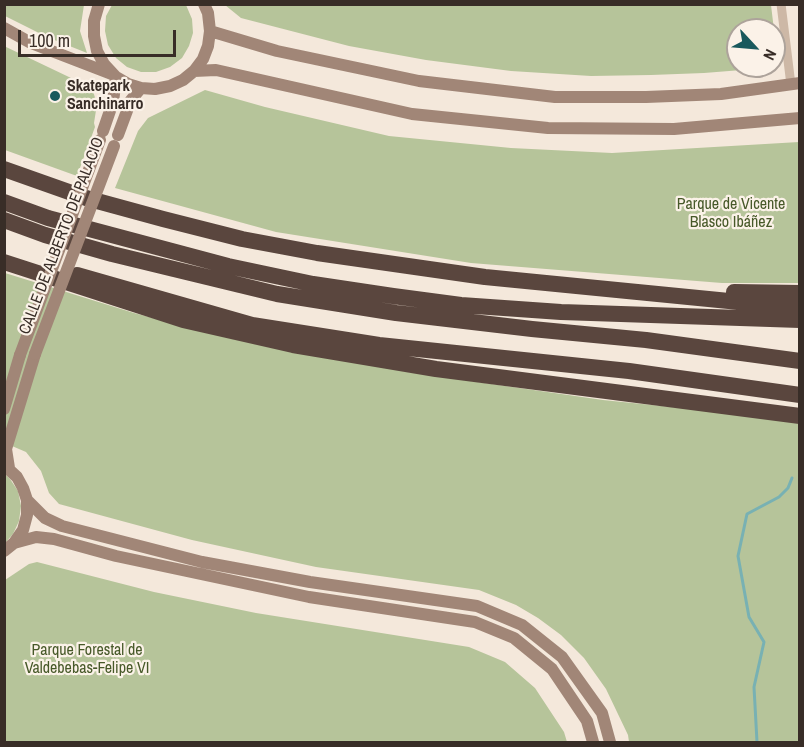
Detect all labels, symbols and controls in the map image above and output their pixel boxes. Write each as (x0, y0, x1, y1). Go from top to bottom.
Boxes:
scale bar (21, 18, 178, 56)
north arrow (726, 18, 786, 78)
text: 100 m (29, 28, 70, 53)
text: N (758, 46, 782, 64)
place label: Skatepark Sanchinarro (67, 77, 144, 115)
marker: Skatepark Sanchinarro (48, 89, 62, 103)
street label: CALLE DE ALBERTO DE PALACIO (16, 135, 108, 337)
park label: Parque de Vicente Blasco Ibáñez (677, 195, 785, 233)
park label: Parque Forestal de Valdebebas-Felipe VI (25, 641, 149, 679)

